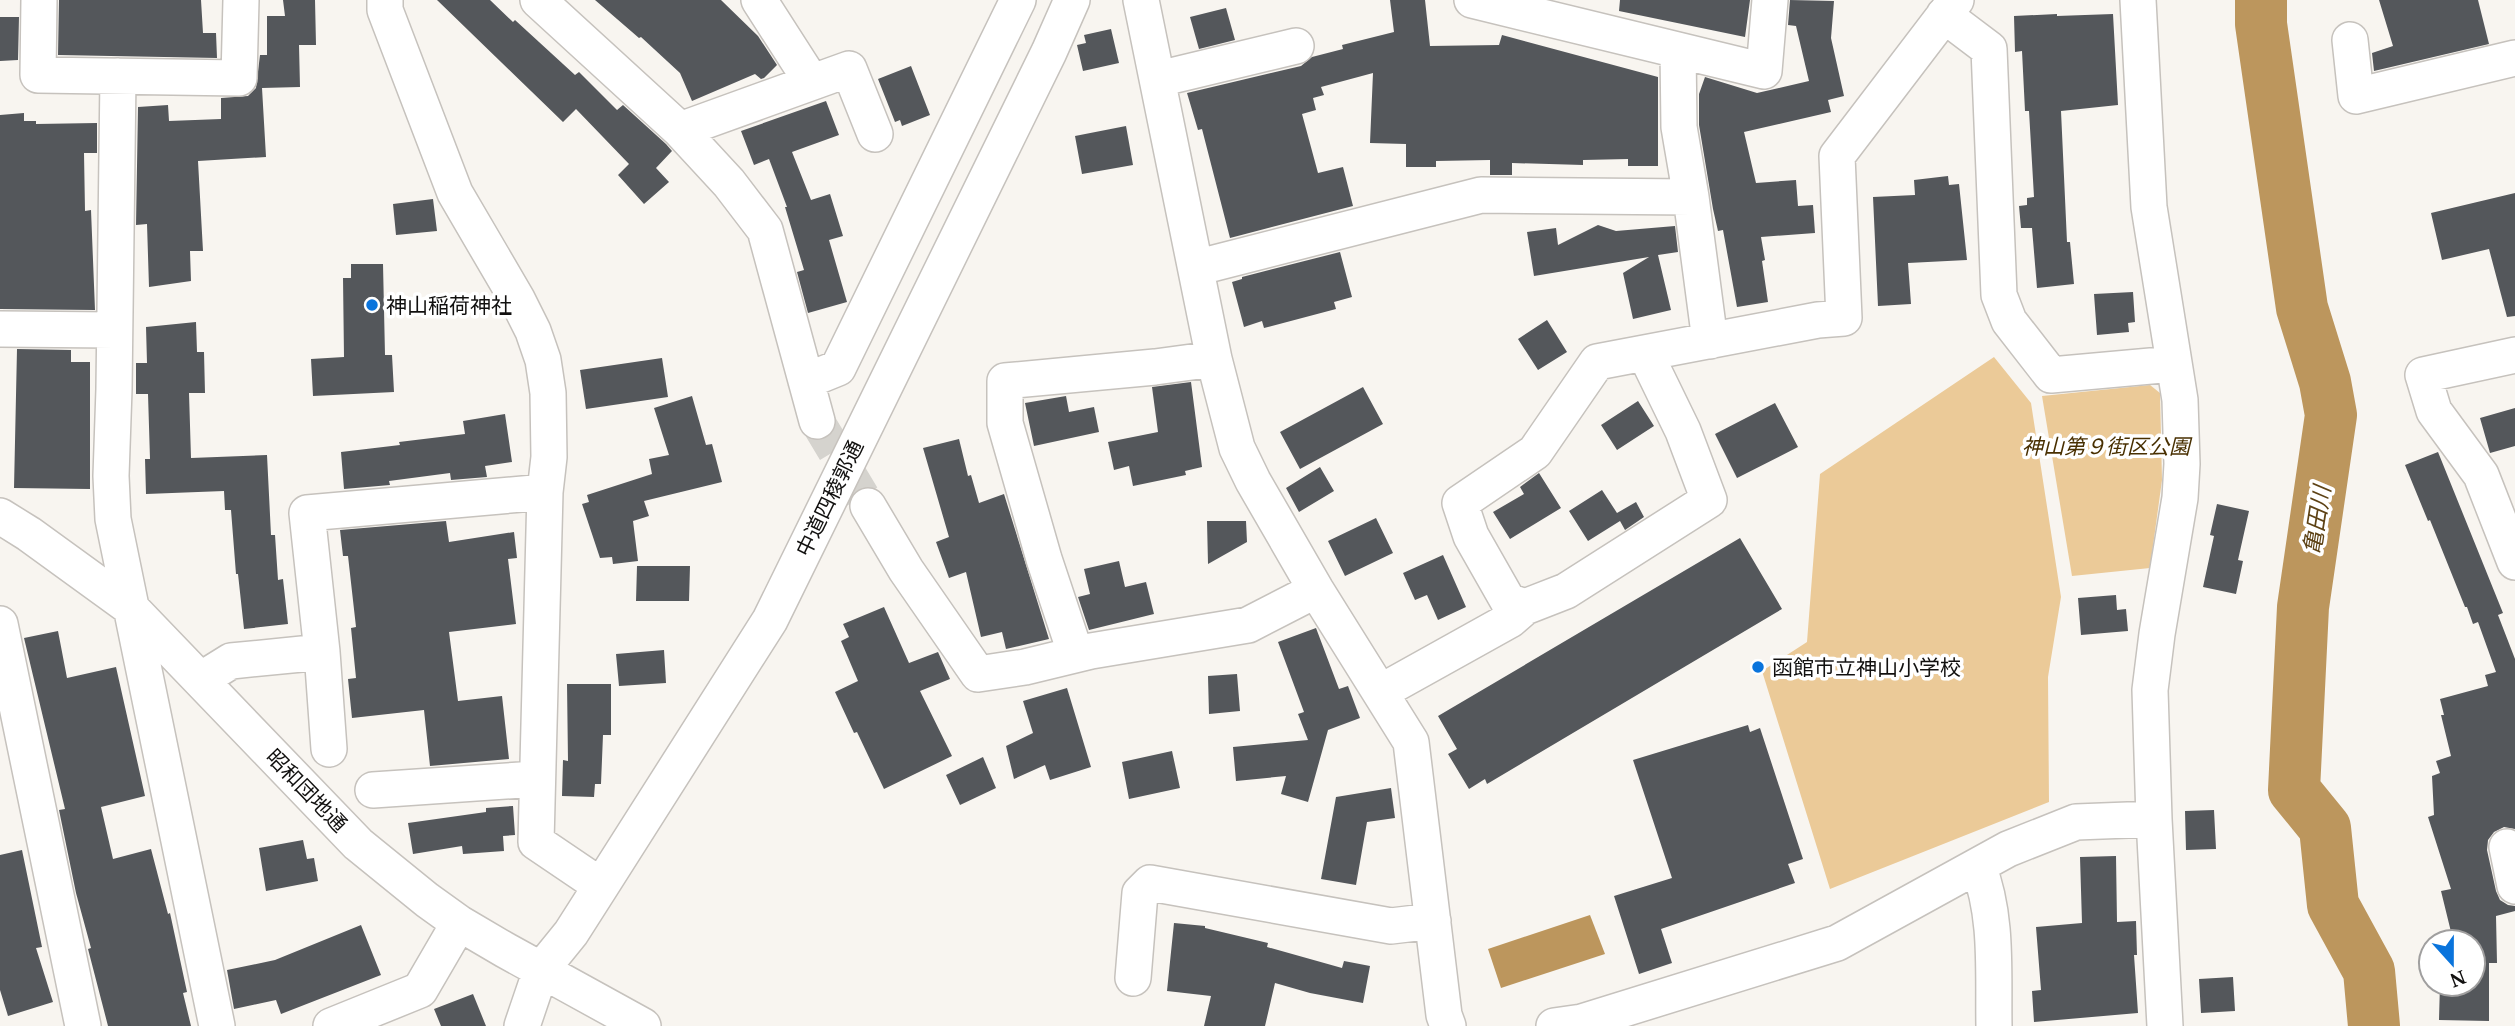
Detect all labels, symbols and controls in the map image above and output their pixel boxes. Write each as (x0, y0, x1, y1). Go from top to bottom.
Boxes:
place label: 神山稲荷神社 (386, 291, 512, 319)
marker: 神山稲荷神社 (364, 297, 380, 313)
park label: 神山第９街区公園 (2022, 432, 2193, 460)
street label: 中道四稜郭通 (789, 435, 869, 561)
water label: 亀田川 (2295, 480, 2338, 557)
place label: 函館市立神山小学校 (1772, 653, 1961, 681)
marker: 函館市立神山小学校 (1750, 659, 1766, 675)
street label: 昭和団地通 (260, 743, 354, 837)
north arrow (2417, 928, 2487, 998)
text: N (2446, 964, 2470, 994)

